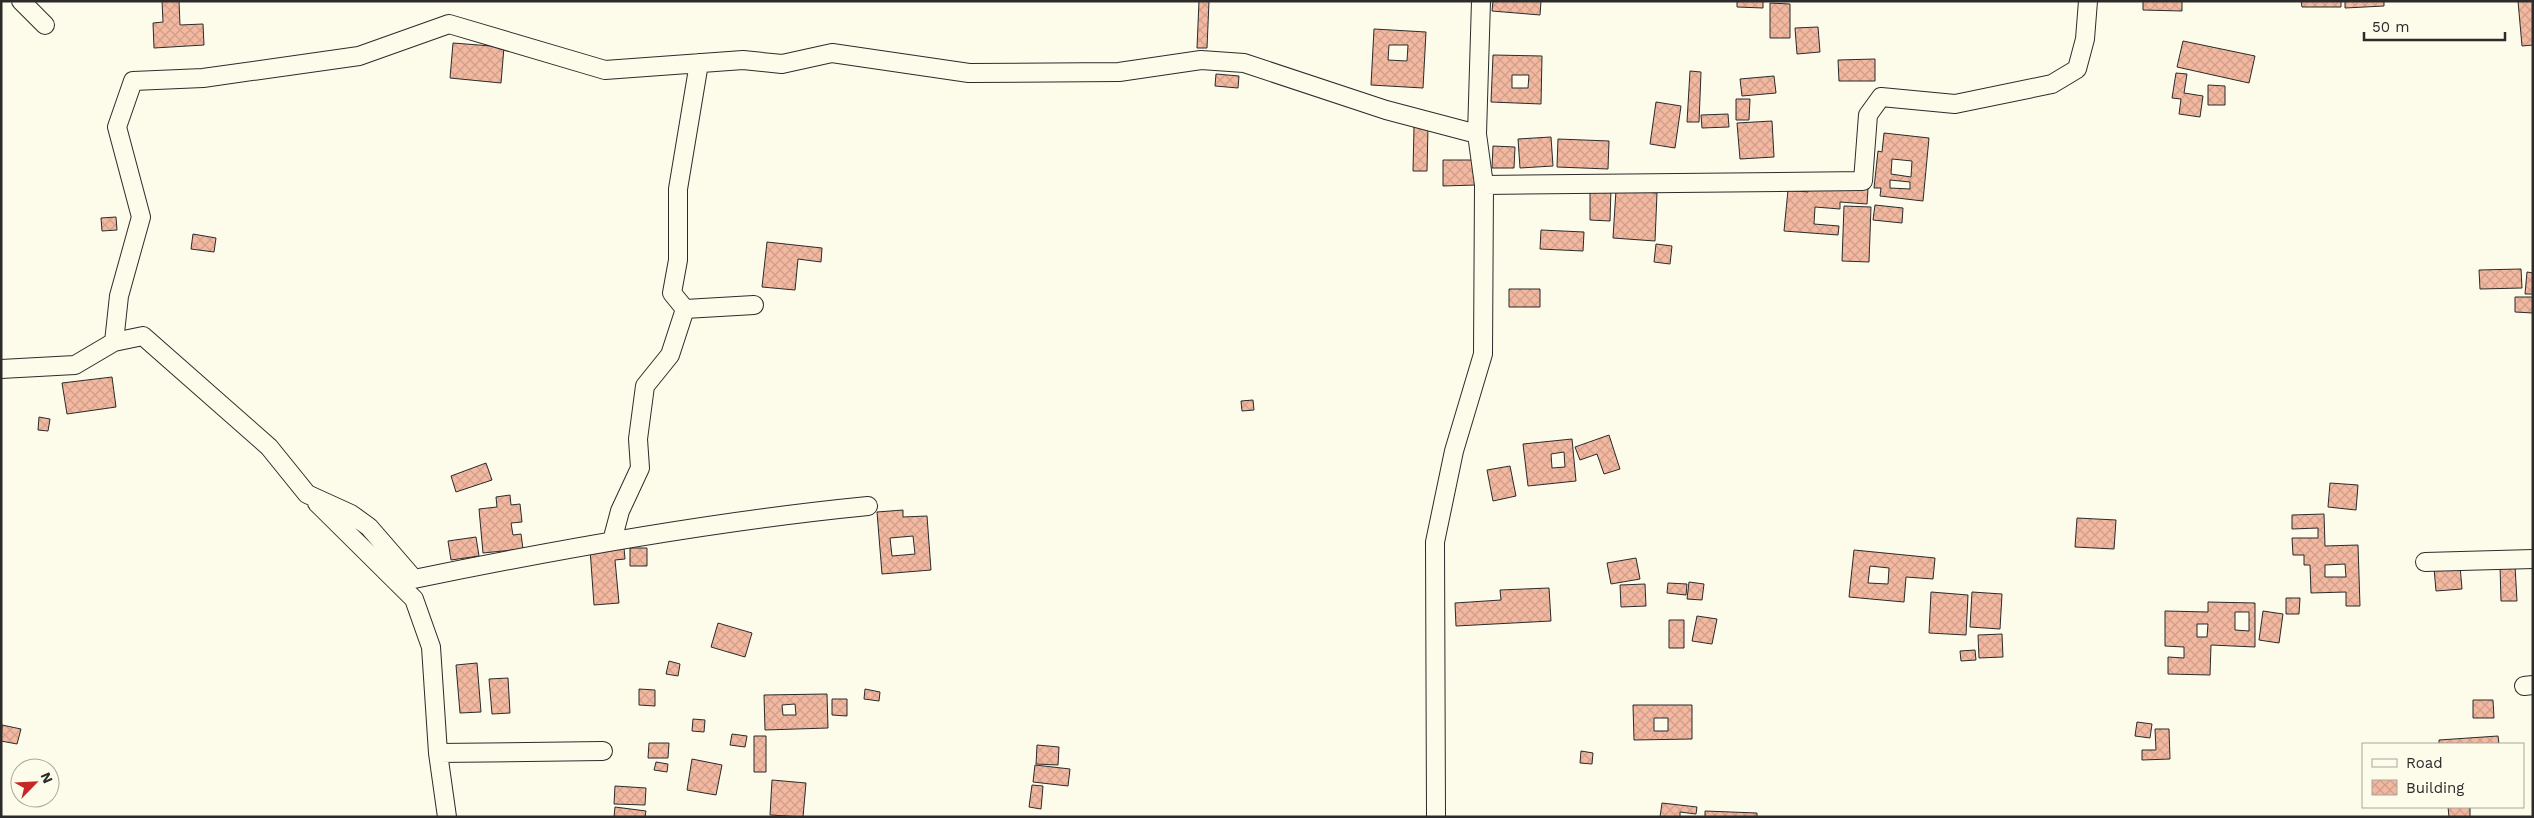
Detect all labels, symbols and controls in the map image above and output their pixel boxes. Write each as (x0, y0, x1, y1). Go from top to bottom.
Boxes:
scale bar (2364, 10, 2505, 42)
text: 50 m (2372, 18, 2409, 36)
legend (2362, 743, 2524, 808)
text: Road (2406, 754, 2443, 772)
north arrow (10, 758, 60, 808)
text: N (37, 770, 56, 786)
text: Building (2406, 779, 2464, 797)

